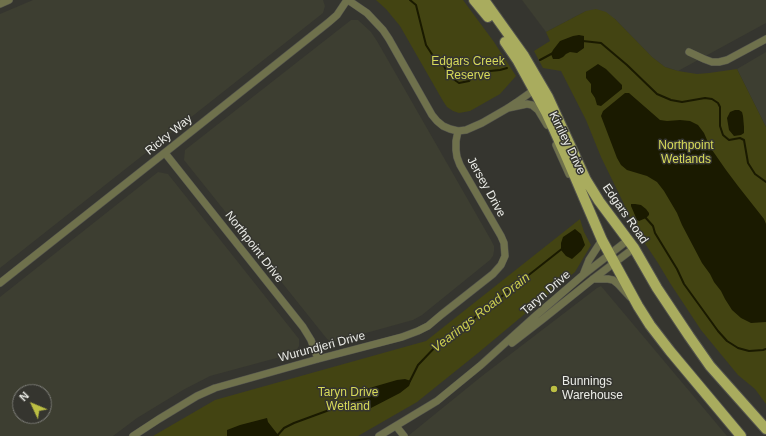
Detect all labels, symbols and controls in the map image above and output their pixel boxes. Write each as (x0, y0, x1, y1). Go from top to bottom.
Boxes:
park label: Edgars Creek Reserve (431, 55, 505, 83)
street label: Kirriley Drive (546, 109, 588, 177)
street label: Ricky Way (143, 112, 195, 158)
park label: Northpoint Wetlands (658, 139, 714, 167)
street label: Jersey Drive (464, 154, 508, 220)
street label: Edgars Road (599, 181, 651, 247)
street label: Northpoint Drive (222, 208, 286, 286)
street label: Taryn Drive (518, 268, 574, 318)
water label: Vearings Road Drain (429, 270, 533, 356)
street label: Wurundjeri Drive (277, 329, 367, 365)
place label: Bunnings Warehouse (562, 375, 623, 403)
north arrow (12, 384, 52, 424)
marker: Bunnings Warehouse (549, 384, 559, 394)
park label: Taryn Drive Wetland (318, 386, 378, 414)
text: N (17, 389, 31, 403)

